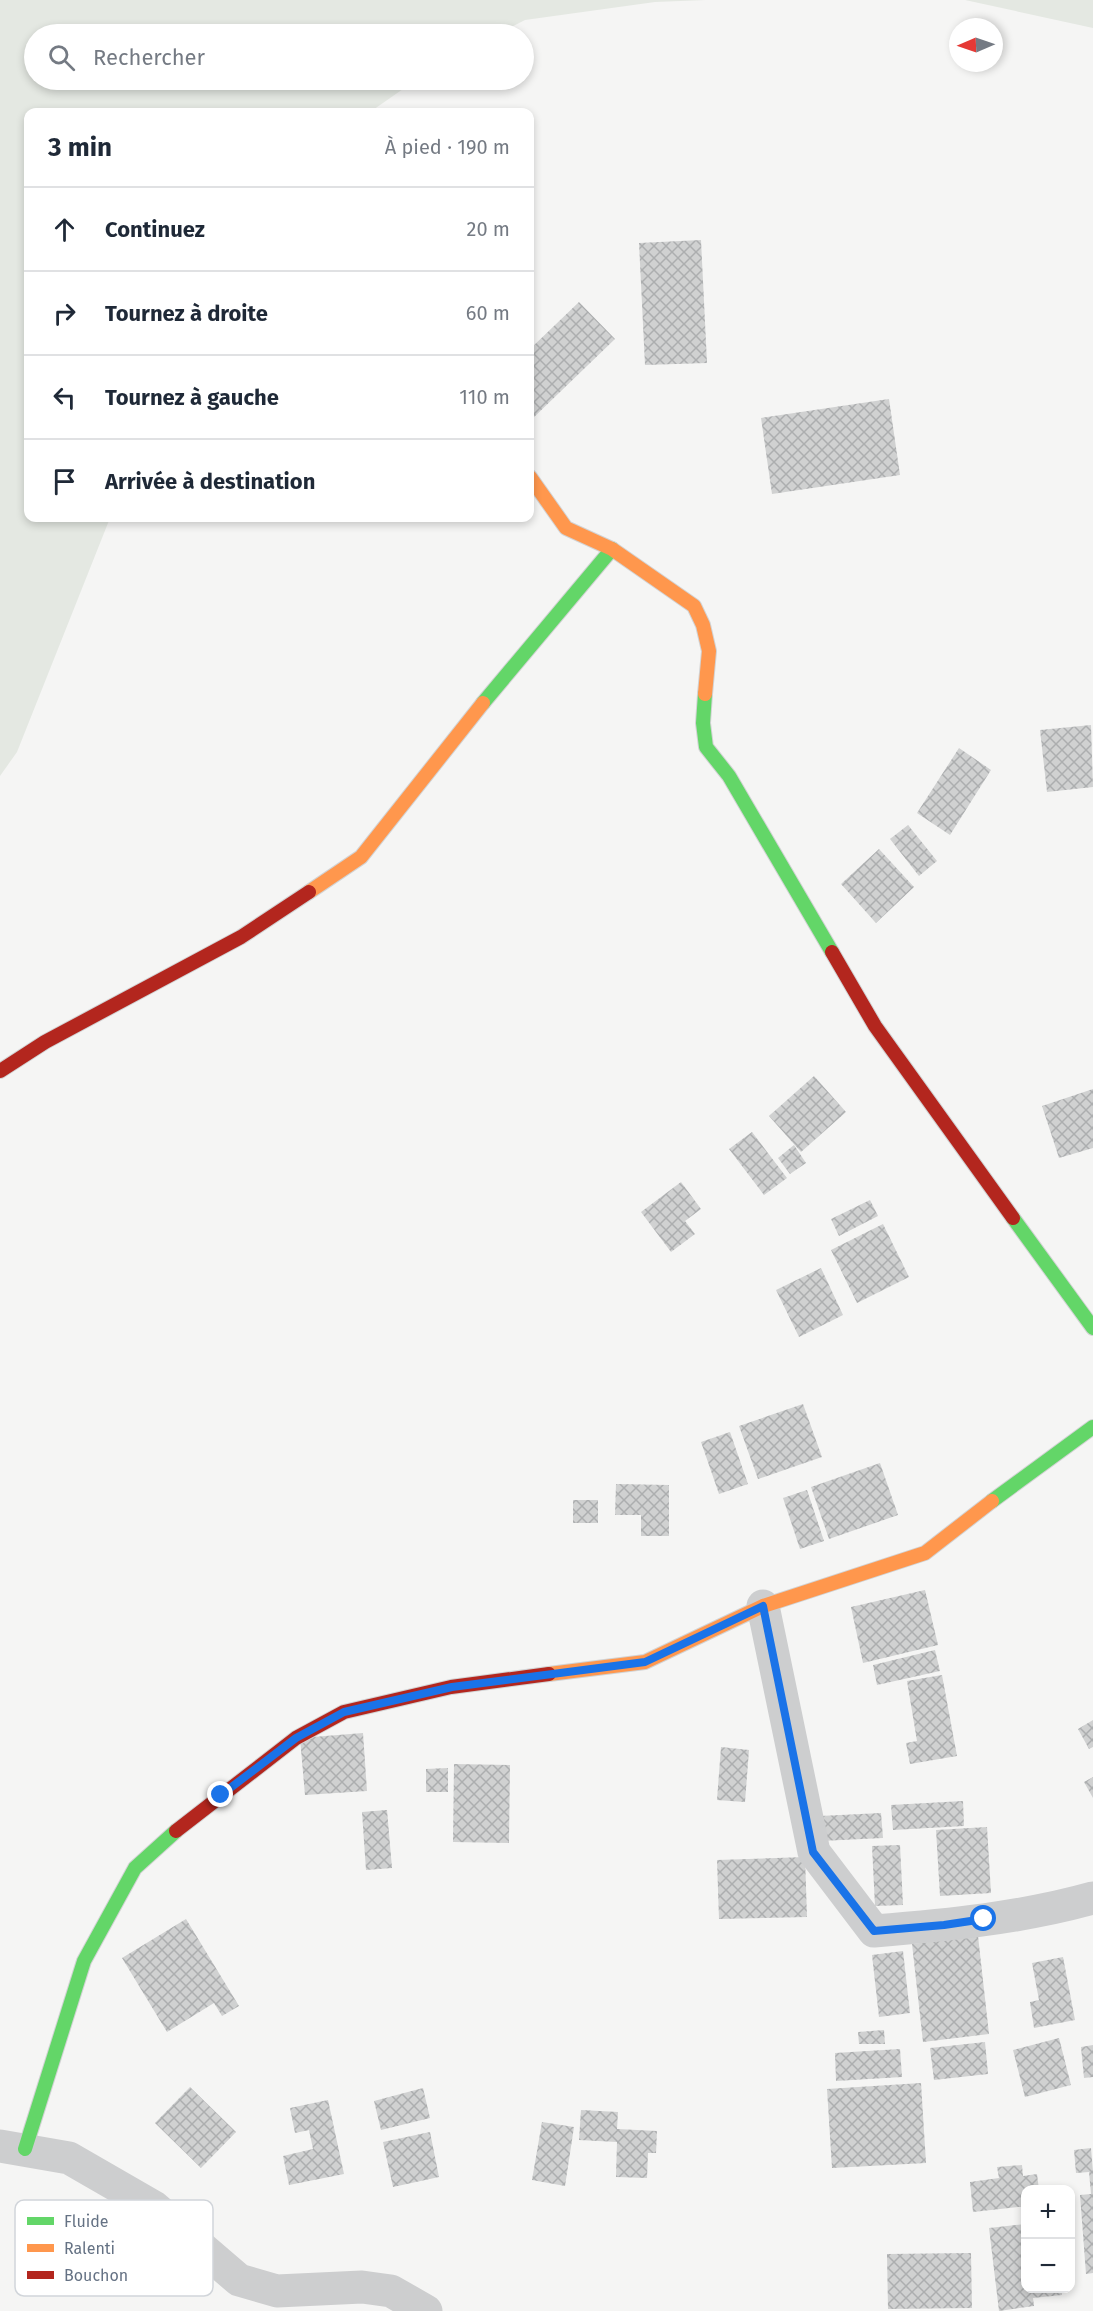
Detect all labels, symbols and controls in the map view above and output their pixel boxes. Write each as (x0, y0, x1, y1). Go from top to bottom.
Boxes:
north arrow (949, 18, 1003, 72)
search box (24, 24, 534, 90)
icon: search (45, 41, 78, 74)
text: Rechercher (93, 44, 205, 71)
text: 3 min (48, 132, 112, 163)
text: À pied · 190 m (385, 135, 510, 159)
icon: ahead (48, 213, 81, 246)
text: Continuez (105, 216, 205, 243)
text: 20 m (467, 217, 510, 241)
icon: right (48, 297, 81, 330)
text: Tournez à droite (105, 300, 268, 327)
text: 60 m (466, 301, 510, 325)
icon: left (48, 381, 81, 414)
text: Tournez à gauche (105, 384, 279, 411)
text: 110 m (459, 385, 510, 409)
icon: arrive (48, 465, 81, 498)
text: Arrivée à destination (105, 468, 315, 495)
route end (207, 1781, 233, 1807)
route start (970, 1905, 996, 1931)
map controls (1021, 2185, 1075, 2293)
button: + (1021, 2185, 1075, 2239)
legend (15, 2200, 213, 2296)
text: Fluide (64, 2212, 109, 2231)
text: Ralenti (64, 2239, 115, 2258)
button: − (1021, 2239, 1075, 2293)
text: Bouchon (64, 2266, 128, 2285)

